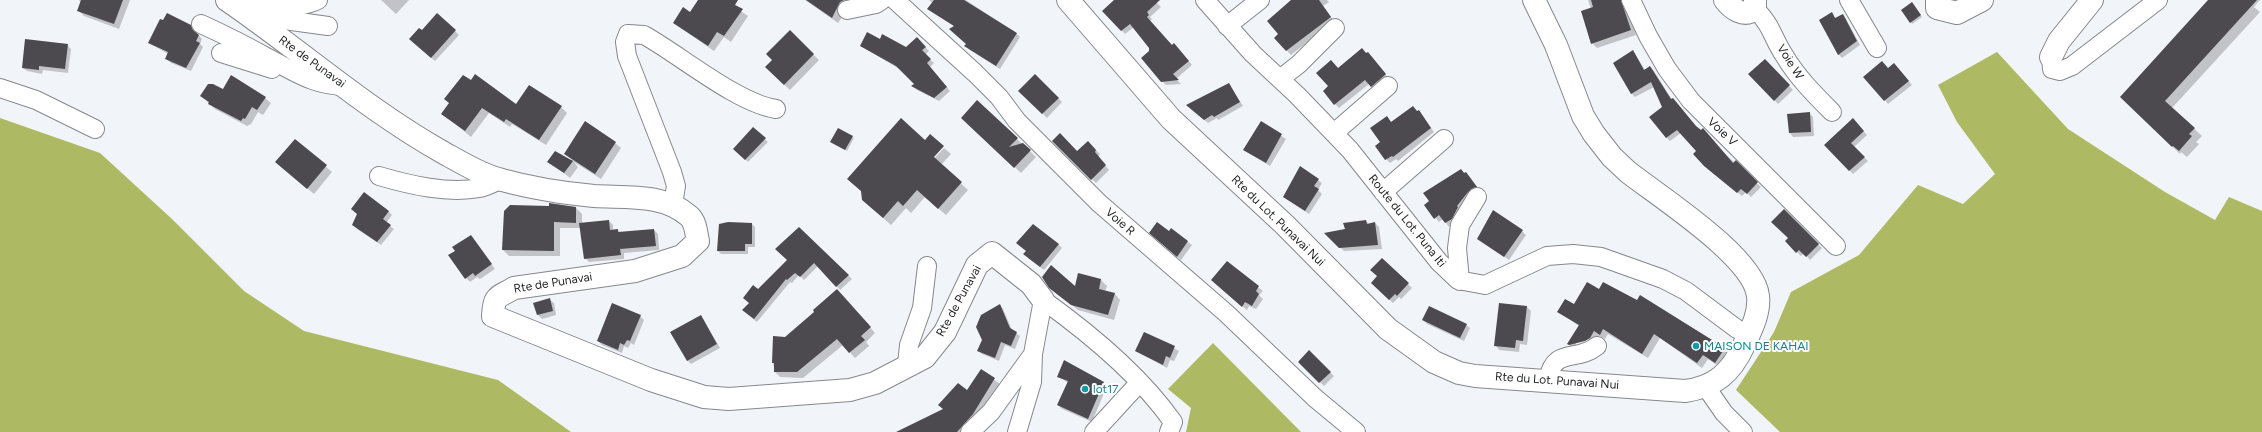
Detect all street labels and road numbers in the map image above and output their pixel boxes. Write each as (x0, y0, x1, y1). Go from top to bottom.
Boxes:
street label: Rte de Punavai (276, 33, 348, 91)
street label: Voie W (1774, 42, 1806, 82)
street label: Voie V (1704, 115, 1740, 149)
street label: Route du Lot. Puna Iti (1365, 172, 1449, 270)
street label: Rte du Lot. Punavai Nui (1228, 173, 1328, 269)
street label: Voie R (1102, 205, 1138, 239)
street label: Rte de Punavai (933, 263, 985, 339)
street label: Rte de Punavai (513, 270, 593, 296)
street label: Rte du Lot. Punavai Nui (1494, 369, 1620, 393)

